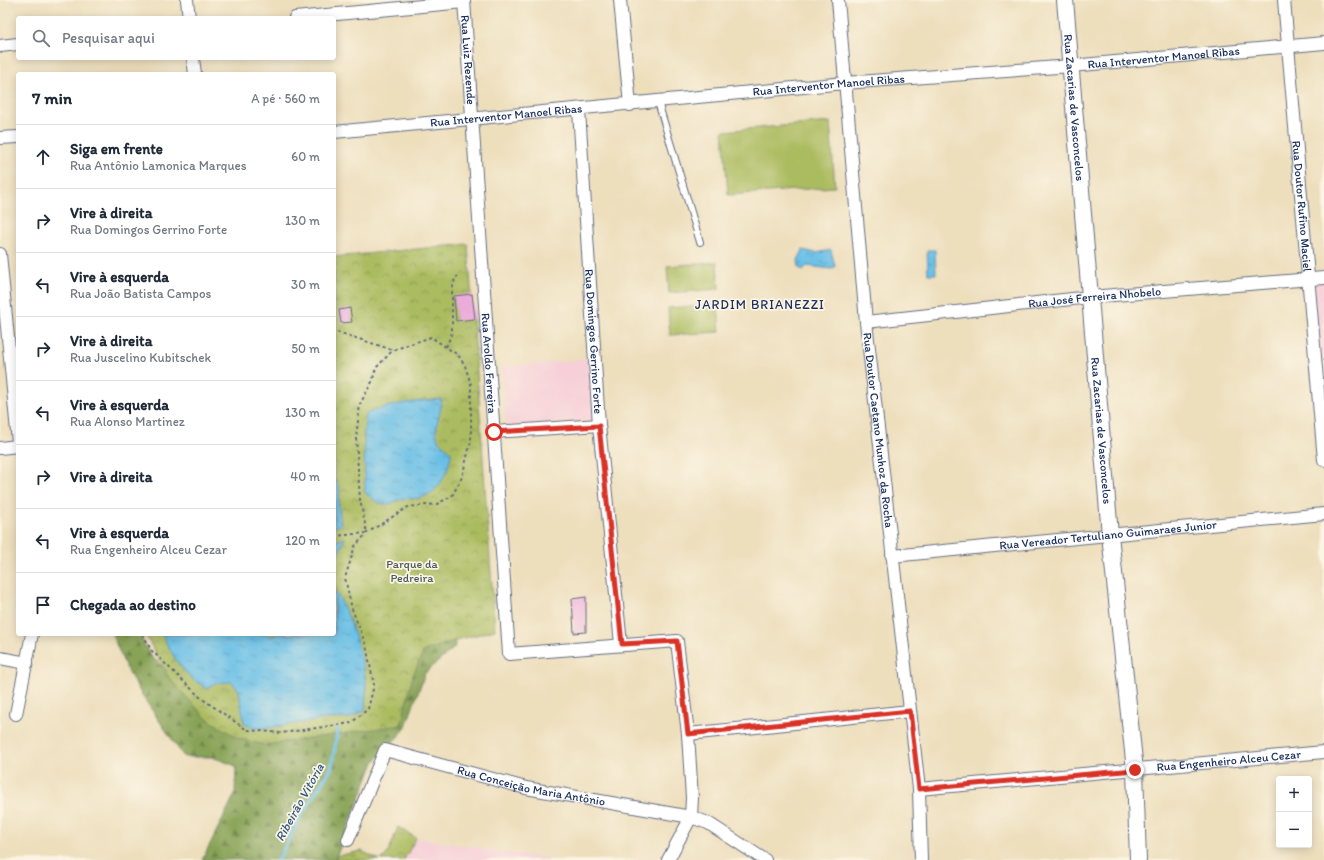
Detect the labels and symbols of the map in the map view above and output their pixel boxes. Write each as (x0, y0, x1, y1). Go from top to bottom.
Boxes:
street label: Rua Luiz Rezende (458, 14, 478, 106)
street label: Rua Zacarias de Vasconcelos (1061, 34, 1087, 182)
street label: Rua Interventor Manoel Ribas (1087, 44, 1240, 71)
street label: Rua Interventor Manoel Ribas (752, 72, 905, 99)
street label: Rua Interventor Manoel Ribas (429, 101, 583, 130)
street label: Rua Doutor Rufino Maciel (1289, 140, 1315, 273)
street label: Rua Domingos Gerrino Forte (582, 269, 605, 415)
street label: Rua José Ferreira Nhobelo (1027, 284, 1162, 311)
district label: JARDIM BRIANEZZI (695, 297, 825, 312)
street label: Rua Aroldo Ferreira (479, 312, 499, 414)
street label: Rua Doutor Caetano Munhoz da Rocha (860, 332, 896, 529)
street label: Rua Zacarias de Vasconcelos (1088, 356, 1114, 504)
route start (485, 423, 503, 441)
street label: Rua Vereador Tertuliano Guimaraes Junior (999, 517, 1218, 553)
park label: Parque da Pedreira (386, 557, 438, 585)
street label: Rua Engenheiro Alceu Cezar (1156, 747, 1302, 774)
water label: Ribeirão Vitória (272, 761, 327, 844)
route end (1126, 761, 1144, 779)
street label: Rua Conceição Maria Antônio (456, 763, 606, 809)

